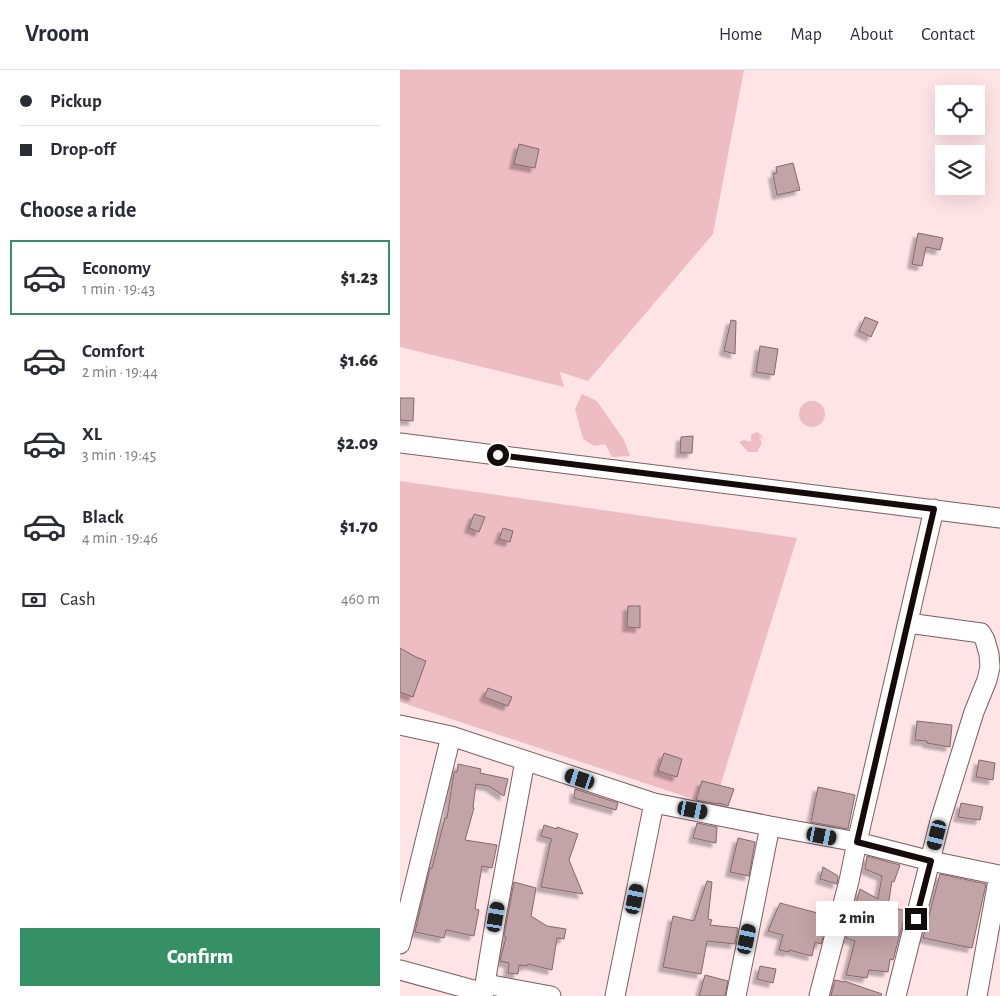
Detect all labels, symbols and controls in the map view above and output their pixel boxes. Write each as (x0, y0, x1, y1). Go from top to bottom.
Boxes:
text: Vroom (25, 22, 89, 46)
text: Home (719, 26, 762, 44)
text: Map (790, 26, 822, 44)
text: About (850, 26, 893, 44)
text: Contact (921, 26, 975, 44)
map controls (935, 85, 985, 195)
button: locate (935, 85, 985, 135)
text: Pickup (50, 92, 102, 111)
text: Drop-off (50, 140, 115, 159)
button: layers (935, 145, 985, 195)
text: Choose a ride (20, 199, 136, 221)
icon: car (22, 255, 67, 300)
text: Economy (82, 259, 151, 278)
text: $1.23 (341, 268, 378, 287)
text: 1 min · 19:43 (82, 281, 155, 297)
icon: car (22, 338, 67, 383)
text: Comfort (82, 342, 144, 361)
text: $1.66 (339, 351, 378, 370)
text: 2 min · 19:44 (82, 364, 158, 380)
icon: car (22, 421, 67, 466)
text: XL (82, 425, 102, 444)
text: $2.09 (337, 434, 378, 453)
route start (487, 444, 509, 466)
text: 3 min · 19:45 (82, 447, 156, 463)
icon: car (22, 504, 67, 549)
text: Black (82, 508, 124, 527)
text: $1.70 (340, 517, 378, 536)
text: 4 min · 19:46 (82, 530, 158, 546)
icon: cash (20, 586, 48, 614)
text: Cash (60, 590, 96, 609)
text: 460 m (341, 591, 380, 607)
car (563, 767, 596, 791)
car (676, 800, 709, 820)
car (926, 819, 947, 851)
car (805, 826, 838, 846)
car (624, 883, 645, 915)
car (486, 901, 505, 933)
callout: 2 min (816, 902, 898, 936)
route end (905, 908, 927, 930)
text: 2 min (839, 910, 875, 926)
car (736, 923, 757, 955)
button: Confirm (20, 928, 380, 986)

